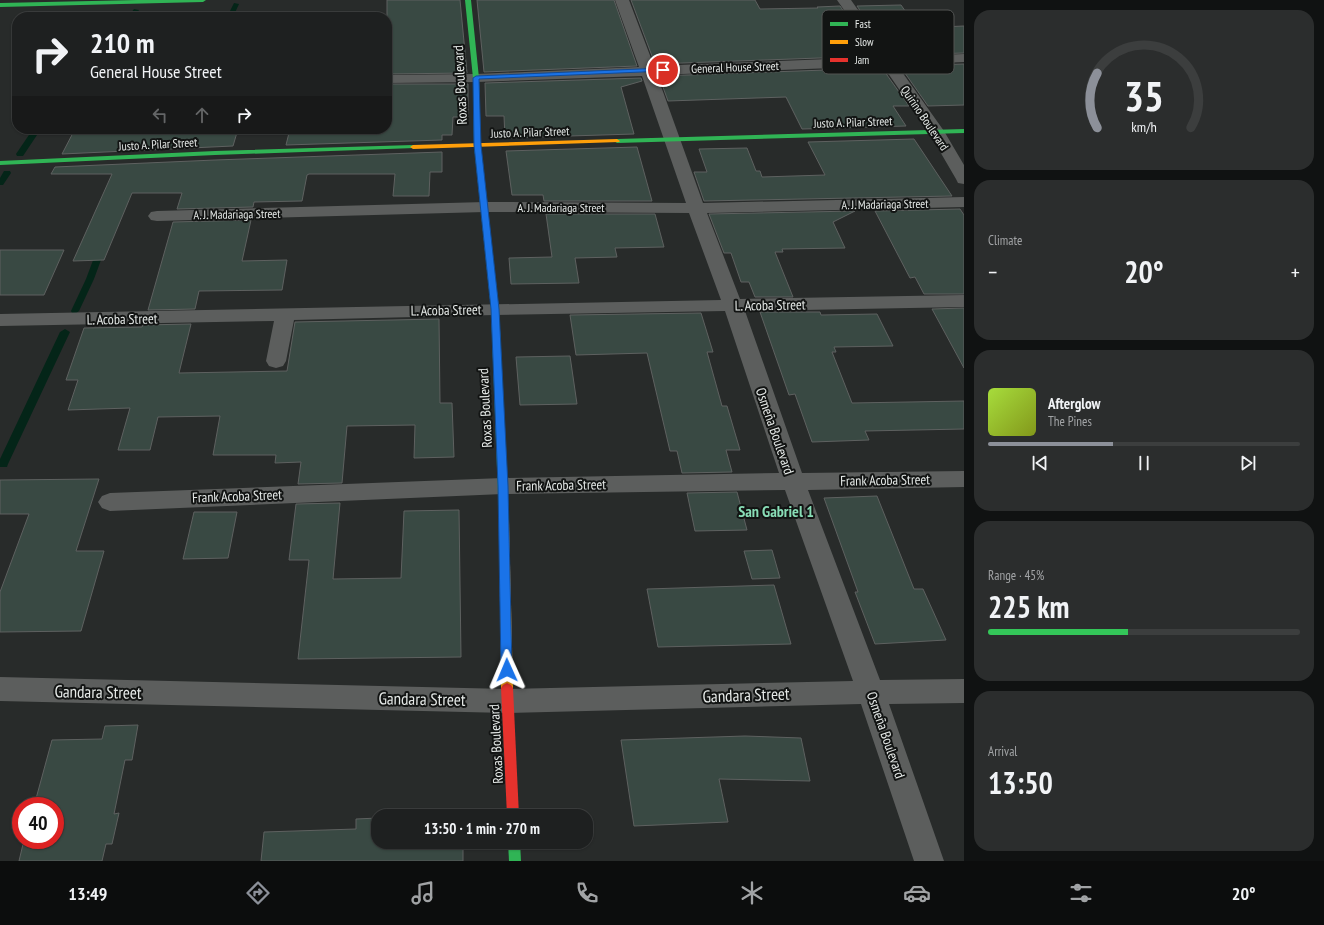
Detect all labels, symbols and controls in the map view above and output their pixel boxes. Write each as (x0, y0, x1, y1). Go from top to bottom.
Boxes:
legend (822, 10, 954, 74)
text: Fast (855, 17, 871, 31)
text: 210 m (90, 24, 154, 61)
icon: right (24, 28, 76, 80)
text: Slow (855, 35, 874, 49)
street label: Roxas Boulevard (449, 45, 471, 125)
pin (646, 53, 680, 87)
text: Jam (854, 53, 869, 67)
street label: General House Street (691, 58, 780, 76)
icon: arrive (652, 59, 674, 81)
text: General House Street (90, 60, 222, 83)
text: 35 (1124, 69, 1164, 122)
street label: Quirino Boulevard (898, 83, 952, 153)
icon: left (149, 104, 171, 126)
icon: ahead (191, 104, 213, 126)
icon: right (233, 104, 255, 126)
street label: Justo A. Pilar Street (812, 113, 893, 131)
text: km/h (1131, 117, 1157, 136)
street label: Justo A. Pilar Street (489, 123, 570, 141)
street label: Justo A. Pilar Street (117, 134, 198, 154)
street label: A. J. Madariaga Street (841, 196, 929, 212)
street label: A. J. Madariaga Street (517, 200, 605, 215)
street label: A. J. Madariaga Street (193, 206, 281, 222)
text: Climate (988, 232, 1022, 249)
text: 20° (1124, 252, 1164, 291)
text: − (988, 258, 997, 286)
text: + (1291, 258, 1300, 286)
street label: L. Acoba Street (734, 295, 806, 315)
street label: L. Acoba Street (410, 300, 482, 320)
street label: L. Acoba Street (86, 309, 158, 329)
street label: Roxas Boulevard (474, 368, 496, 448)
street label: Osmeña Boulevard (752, 385, 798, 477)
text: Afterglow (1048, 394, 1100, 413)
text: The Pines (1048, 413, 1092, 430)
icon: previous (1029, 452, 1051, 474)
icon: pause (1133, 452, 1155, 474)
icon: next (1237, 452, 1259, 474)
street label: Frank Acoba Street (840, 470, 930, 490)
street label: Frank Acoba Street (516, 475, 606, 495)
street label: Frank Acoba Street (192, 485, 282, 507)
district label: San Gabriel 1 (738, 501, 814, 521)
text: Range · 45% (988, 567, 1044, 584)
text: 225 km (988, 587, 1069, 626)
position arrow (486, 649, 528, 691)
street label: Gandara Street (54, 680, 142, 704)
street label: Gandara Street (702, 682, 790, 708)
street label: Gandara Street (378, 687, 466, 711)
street label: Osmeña Boulevard (863, 689, 909, 781)
street label: Roxas Boulevard (485, 704, 507, 784)
text: Arrival (988, 743, 1017, 760)
text: 13:50 (988, 763, 1053, 802)
speed limit sign: 40 (12, 797, 64, 849)
text: 13:50 · 1 min · 270 m (424, 819, 540, 838)
icon: directions (244, 879, 272, 907)
icon: music (409, 879, 437, 907)
icon: phone (573, 879, 601, 907)
icon: climate (738, 879, 766, 907)
icon: car (903, 879, 931, 907)
icon: filters (1067, 879, 1095, 907)
text: 13:49 (68, 882, 107, 905)
text: 20° (1232, 882, 1256, 905)

